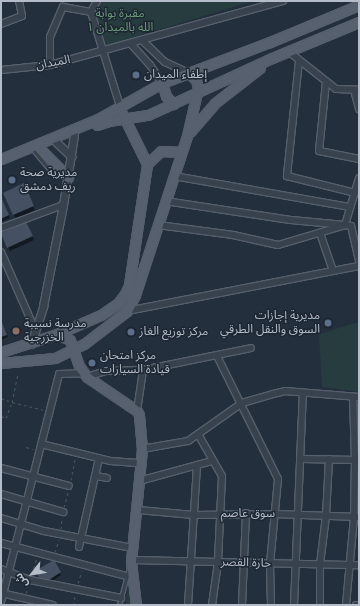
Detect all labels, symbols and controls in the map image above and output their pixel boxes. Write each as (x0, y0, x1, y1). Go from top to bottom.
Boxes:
park label: مقبرة بوابة الله بالميدان ١ (87, 7, 153, 35)
street label: الميدان (35, 53, 71, 73)
place label: إطفاء الميدان (144, 68, 207, 82)
marker: إطفاء الميدان (131, 70, 141, 80)
place label: مديرية صحة ريف دمشق (20, 166, 77, 194)
marker: مديرية صحة ريف دمشق (7, 175, 17, 185)
place label: مديرية إجازات السوق والنقل الطرقي (220, 309, 320, 337)
place label: مدرسة نسيبة الخزرجية (24, 317, 87, 345)
marker: مديرية إجازات السوق والنقل الطرقي (323, 318, 333, 328)
place label: مركز توزيع الغاز (139, 325, 208, 339)
marker: مدرسة نسيبة الخزرجية (11, 326, 21, 336)
marker: مركز توزيع الغاز (126, 327, 136, 337)
place label: مركز امتحان قيادة السيارات (100, 349, 170, 377)
marker: مركز امتحان قيادة السيارات (87, 358, 97, 368)
street label: سوق عاصم (221, 507, 275, 521)
north arrow (12, 554, 52, 594)
street label: حارة القصر (221, 555, 271, 571)
text: ش (12, 571, 31, 590)

